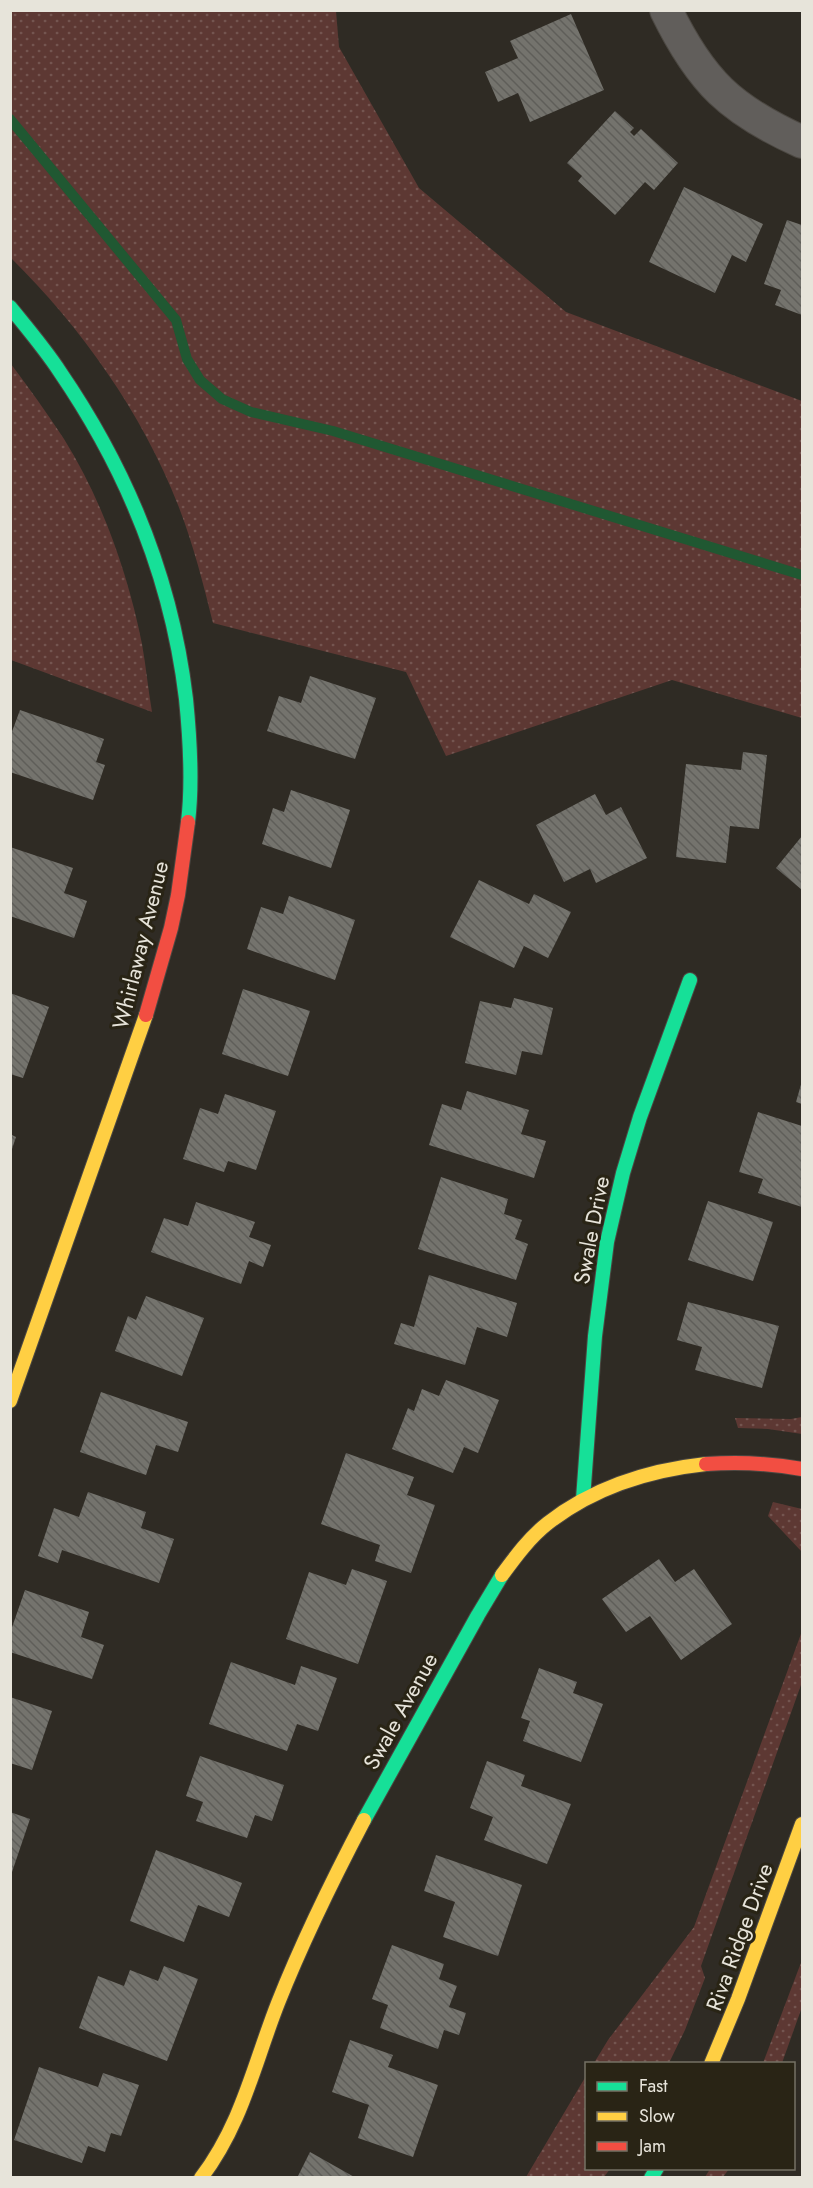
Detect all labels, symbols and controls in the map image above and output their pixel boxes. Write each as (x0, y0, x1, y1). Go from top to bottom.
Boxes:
street label: Whirlaway Avenue (104, 858, 176, 1032)
street label: Swale Drive (565, 1173, 617, 1287)
street label: Swale Avenue (355, 1647, 445, 1775)
street label: Riva Ridge Drive (697, 1859, 781, 2015)
legend (585, 2062, 795, 2170)
text: Fast (639, 2073, 668, 2099)
text: Slow (639, 2103, 676, 2129)
text: Jam (637, 2133, 666, 2159)

